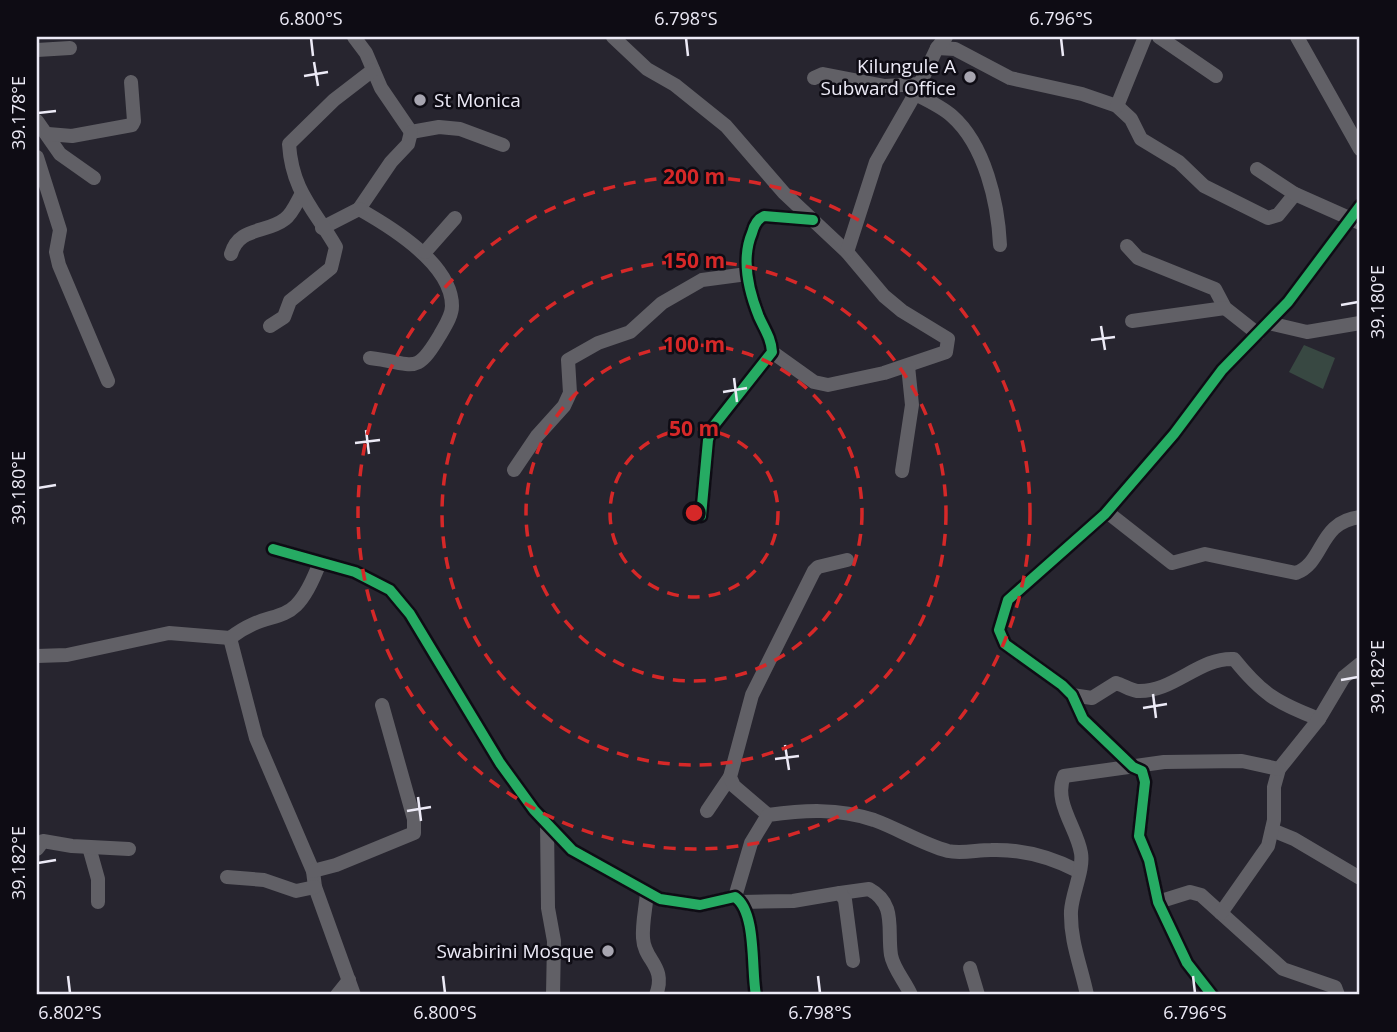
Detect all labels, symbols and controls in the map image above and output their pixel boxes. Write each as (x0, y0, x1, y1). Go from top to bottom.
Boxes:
text: 6.800°S (279, 6, 343, 30)
text: 6.798°S (654, 6, 718, 30)
text: 6.796°S (1029, 6, 1093, 30)
place label: Kilungule A Subward Office (821, 53, 956, 101)
marker: Kilungule A Subward Office (962, 69, 978, 85)
text: 39.178°E (6, 76, 30, 150)
place label: St Monica (434, 87, 521, 113)
marker: St Monica (412, 92, 428, 108)
text: 200 m (663, 162, 725, 190)
text: 150 m (663, 246, 725, 274)
text: 39.180°E (1365, 265, 1389, 339)
text: 100 m (663, 330, 725, 358)
text: 50 m (669, 414, 719, 442)
text: 39.180°E (6, 451, 30, 525)
centre of rings (682, 501, 706, 525)
text: 39.182°E (1365, 640, 1389, 714)
text: 39.182°E (6, 826, 30, 900)
place label: Swabirini Mosque (436, 938, 594, 964)
marker: Swabirini Mosque (600, 943, 616, 959)
text: 6.802°S (38, 1000, 102, 1024)
text: 6.800°S (413, 1000, 477, 1024)
text: 6.798°S (788, 1000, 852, 1024)
text: 6.796°S (1163, 1000, 1227, 1024)

